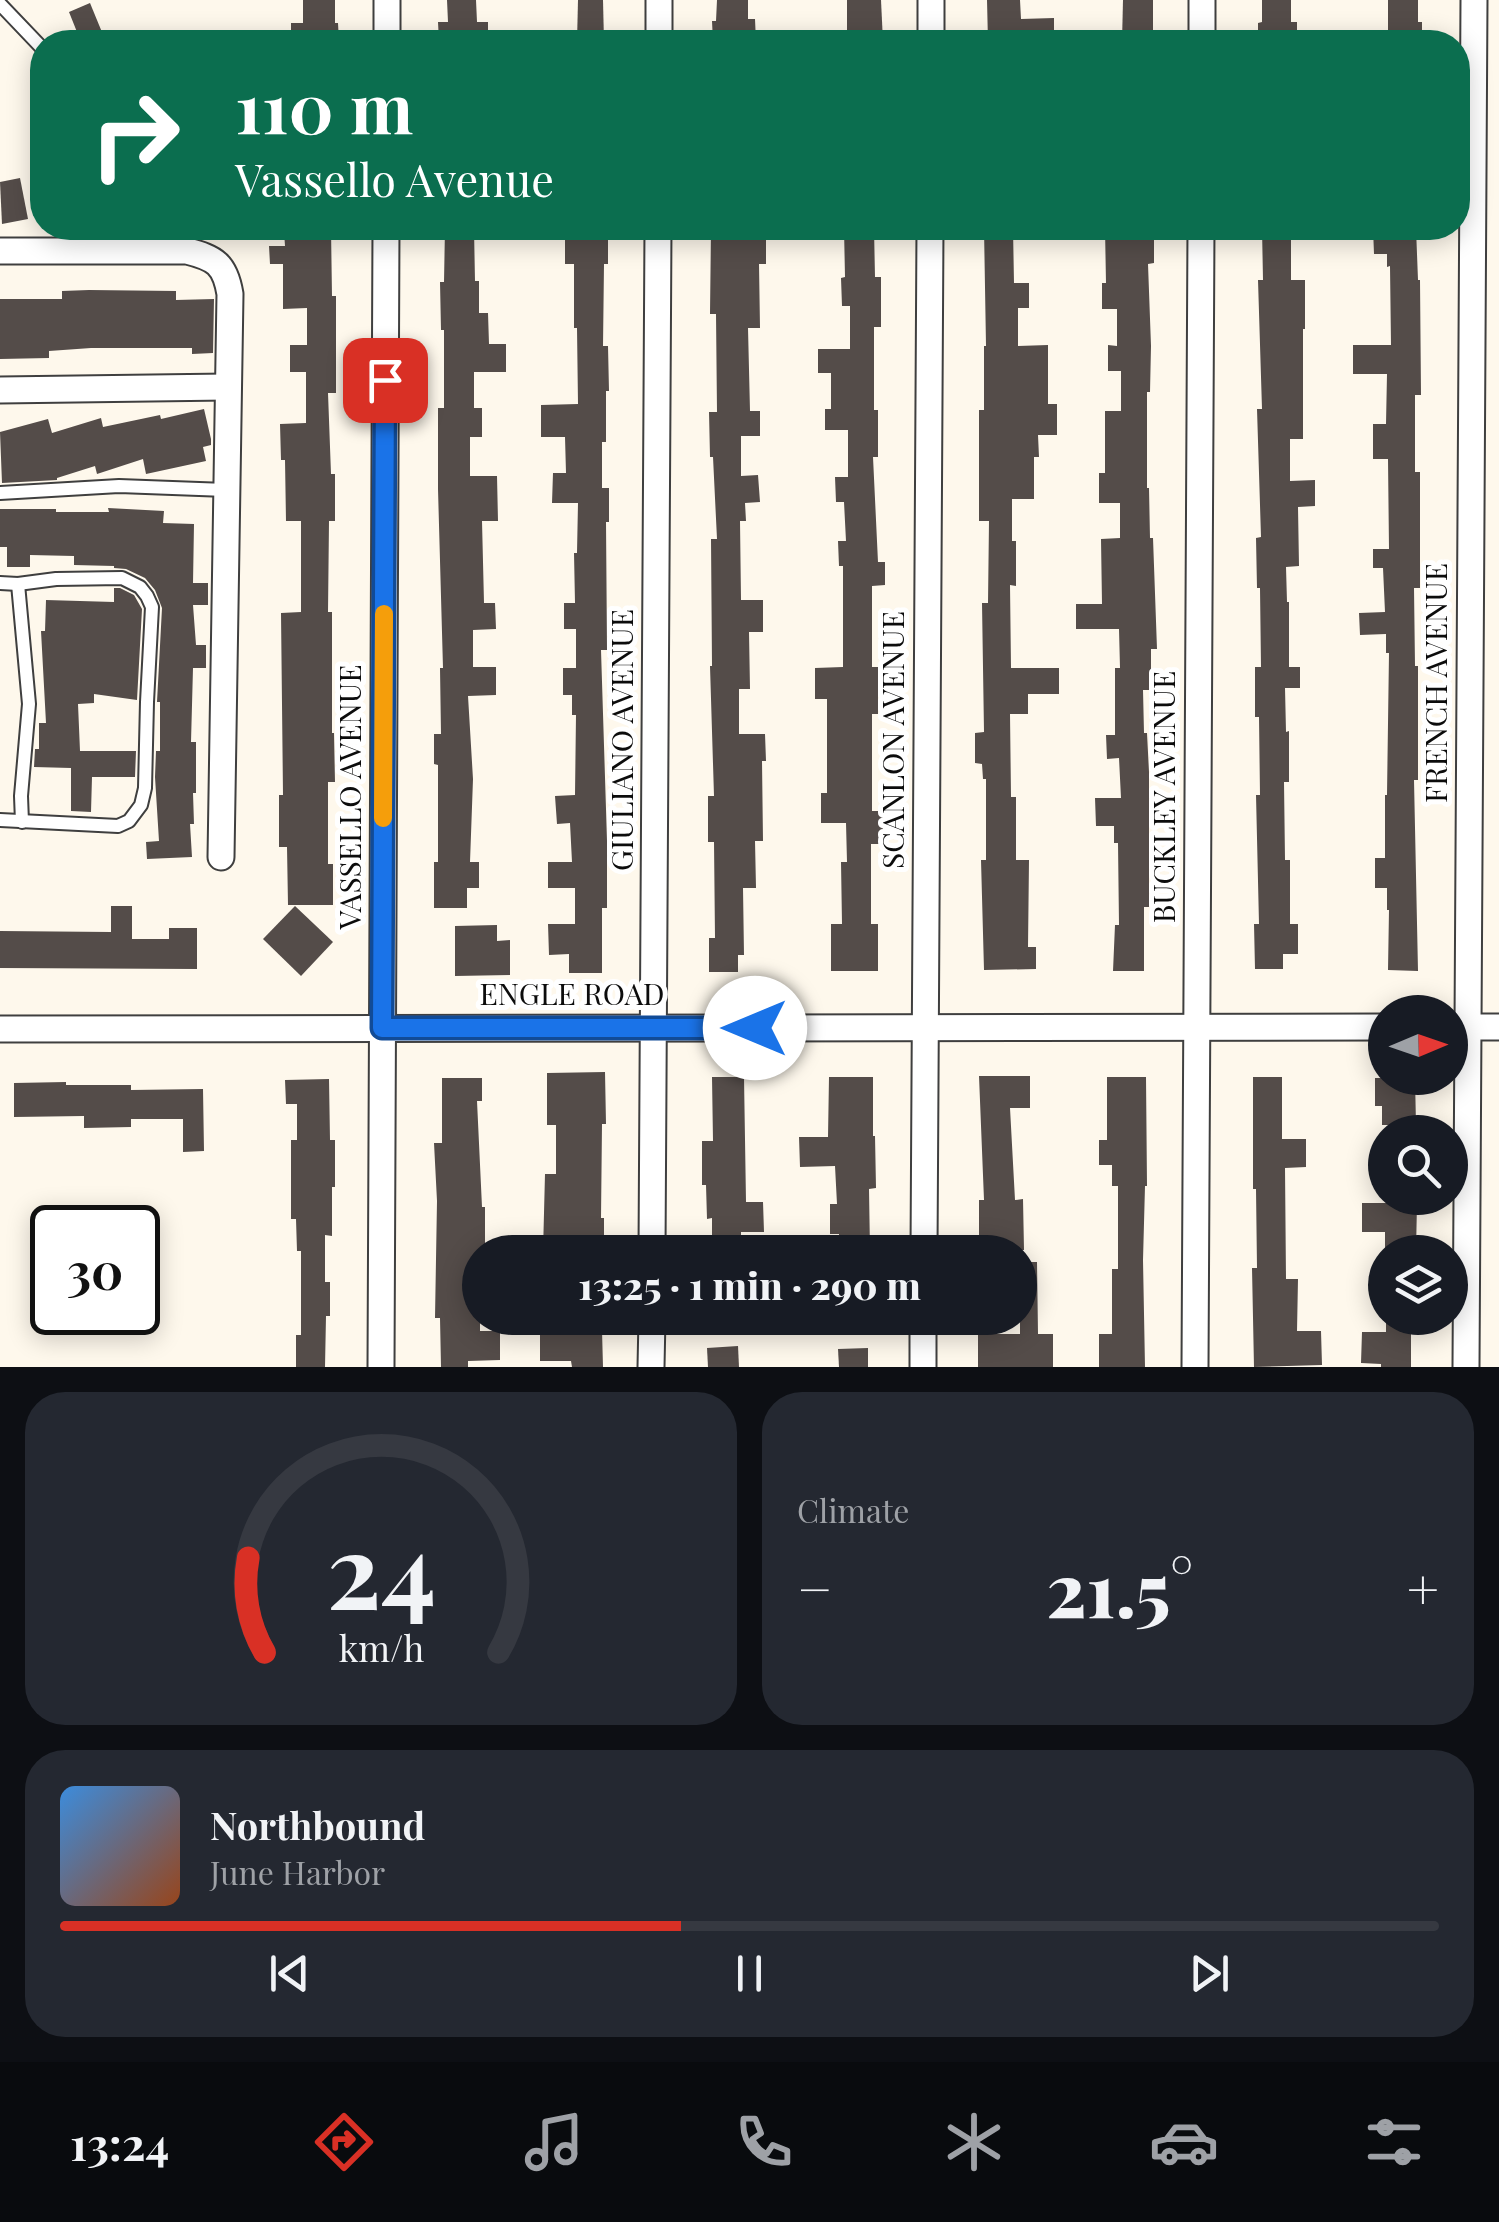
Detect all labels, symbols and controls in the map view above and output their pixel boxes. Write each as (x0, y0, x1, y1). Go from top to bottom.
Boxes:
text: 110 m (235, 58, 413, 152)
icon: right (70, 70, 200, 200)
text: Vassello Avenue (235, 148, 554, 208)
pin (343, 338, 428, 423)
icon: arrive (358, 353, 413, 408)
street label: FRENCH AVENUE (1415, 563, 1455, 803)
street label: GIULIANO AVENUE (601, 609, 641, 871)
street label: SCANLON AVENUE (872, 611, 912, 869)
street label: VASSELLO AVENUE (329, 665, 369, 931)
street label: BUCKLEY AVENUE (1143, 671, 1183, 923)
street label: ENGLE ROAD (480, 973, 664, 1013)
position arrow (703, 976, 807, 1080)
north arrow (1368, 995, 1468, 1095)
map controls (1368, 995, 1468, 1335)
button: search (1368, 1115, 1468, 1215)
speed limit sign: 30 (30, 1205, 160, 1335)
button: layers (1368, 1235, 1468, 1335)
text: 13:25 · 1 min · 290 m (578, 1259, 921, 1310)
text: Climate (797, 1488, 909, 1531)
text: 24 (326, 1497, 436, 1636)
text: 21.5° (1046, 1537, 1193, 1637)
text: − (797, 1550, 833, 1624)
text: + (1407, 1550, 1439, 1624)
text: km/h (338, 1623, 424, 1671)
text: Northbound (210, 1799, 425, 1850)
text: June Harbor (210, 1850, 385, 1893)
icon: previous (262, 1946, 317, 2001)
icon: pause (722, 1946, 777, 2001)
icon: next (1182, 1946, 1237, 2001)
icon: directions (309, 2107, 379, 2177)
icon: music (519, 2107, 589, 2177)
icon: phone (729, 2107, 799, 2177)
icon: climate (939, 2107, 1009, 2177)
icon: car (1149, 2107, 1219, 2177)
icon: filters (1359, 2107, 1429, 2177)
text: 13:24 (70, 2112, 169, 2172)

